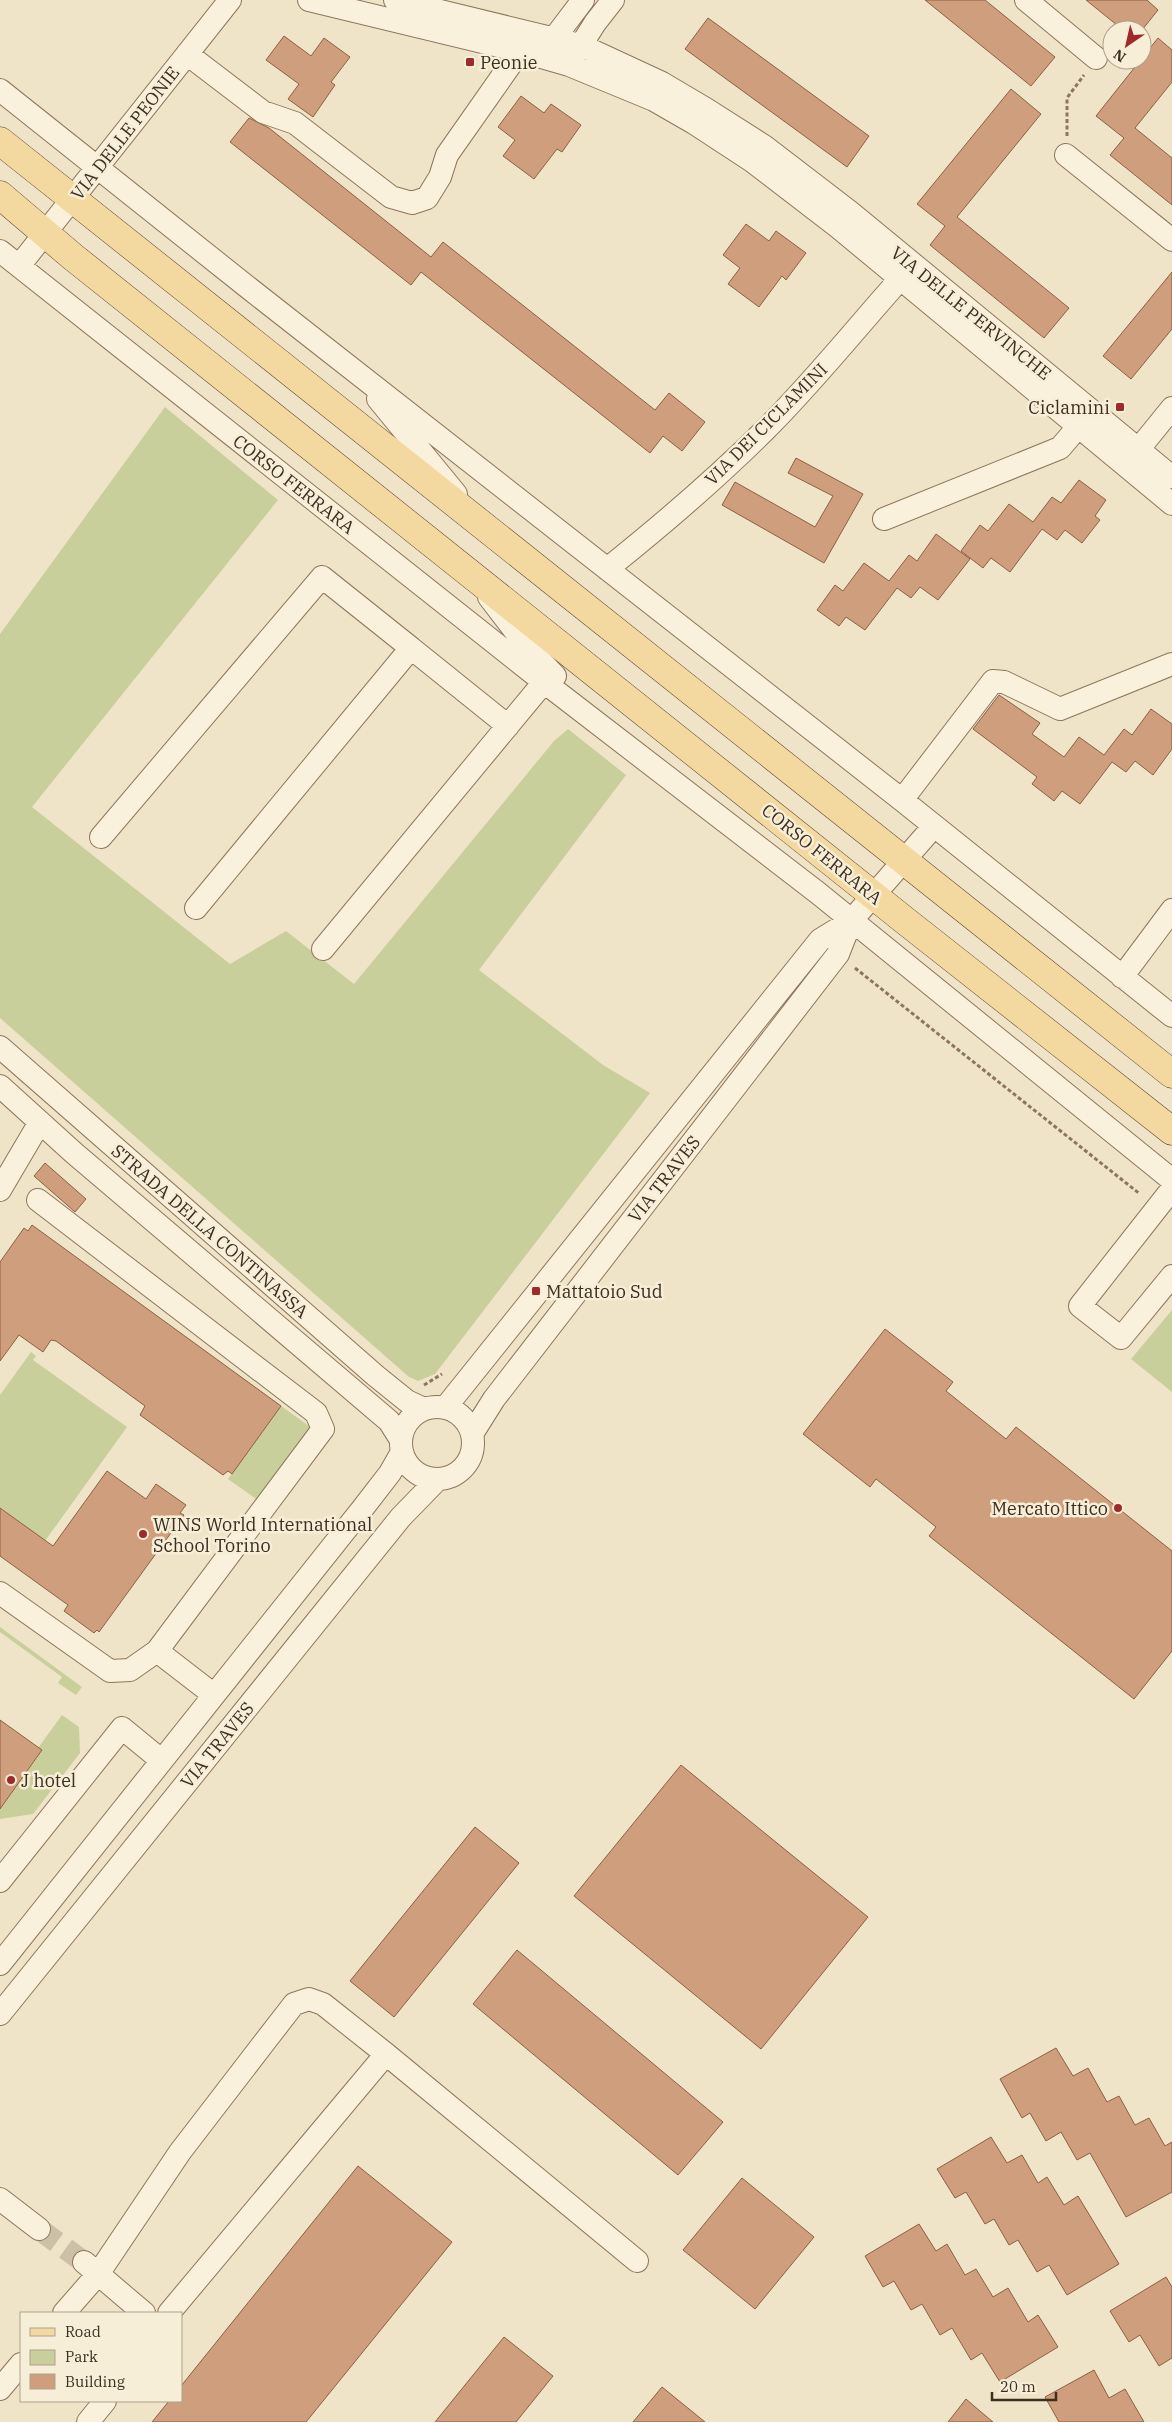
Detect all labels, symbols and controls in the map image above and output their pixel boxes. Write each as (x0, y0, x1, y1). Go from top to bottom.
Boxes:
north arrow (1102, 20, 1152, 70)
text: N (1110, 45, 1129, 66)
place label: Peonie (480, 51, 538, 74)
marker: Peonie (464, 56, 476, 68)
street label: VIA DELLE PEONIE (66, 62, 184, 204)
street label: VIA DELLE PERVINCHE (886, 241, 1056, 385)
street label: VIA DEI CICLAMINI (700, 358, 832, 490)
place label: Ciclamini (1028, 396, 1110, 419)
marker: Ciclamini (1114, 401, 1126, 413)
street label: CORSO FERRARA (229, 429, 360, 539)
street label: CORSO FERRARA (757, 798, 887, 910)
street label: VIA TRAVES (623, 1131, 705, 1227)
street label: STRADA DELLA CONTINASSA (107, 1139, 314, 1323)
place label: Mattatoio Sud (546, 1280, 663, 1303)
marker: Mattatoio Sud (530, 1285, 542, 1297)
place label: Mercato Ittico (991, 1497, 1108, 1520)
marker: Mercato Ittico (1112, 1502, 1124, 1514)
place label: WINS World International School Torino (153, 1513, 372, 1557)
marker: WINS World International School Torino (137, 1528, 149, 1540)
street label: VIA TRAVES (175, 1697, 259, 1793)
place label: J hotel (21, 1769, 76, 1792)
marker: J hotel (5, 1774, 17, 1786)
legend (20, 2312, 182, 2402)
text: Road (65, 2322, 101, 2341)
text: Park (65, 2347, 98, 2366)
scale bar (992, 2370, 1056, 2402)
text: Building (65, 2372, 125, 2391)
text: 20 m (1000, 2377, 1036, 2396)

